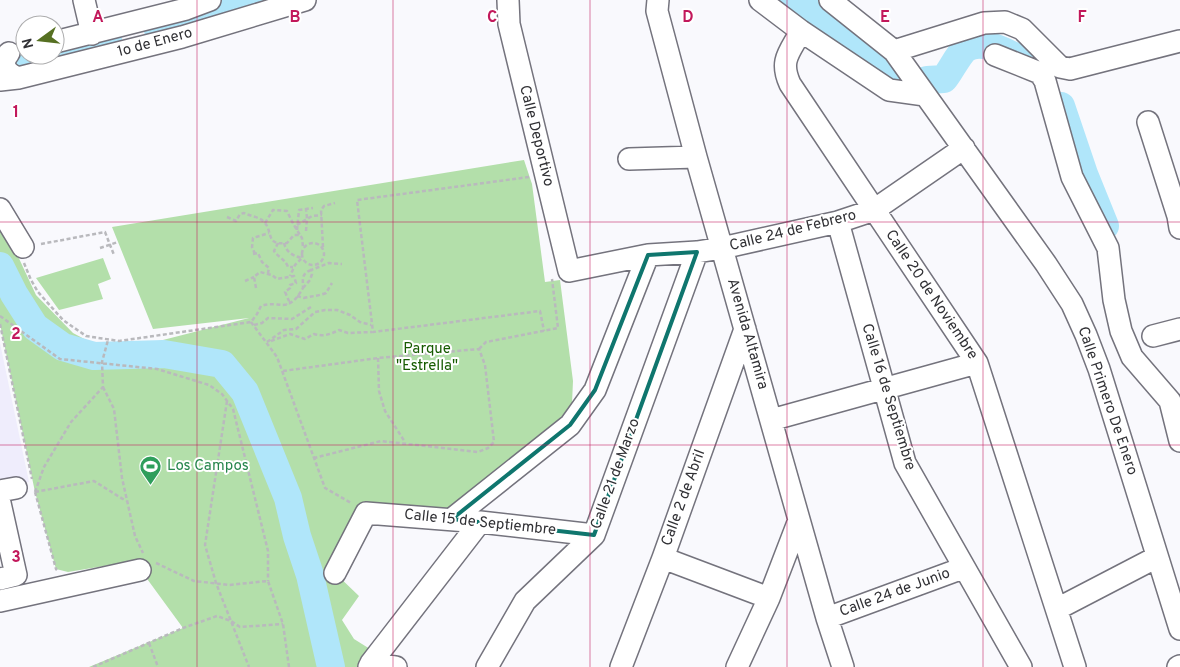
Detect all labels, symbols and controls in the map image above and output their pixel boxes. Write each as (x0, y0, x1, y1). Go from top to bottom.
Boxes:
text: A (92, 8, 104, 28)
text: B (289, 8, 301, 28)
text: C (487, 8, 497, 28)
text: D (682, 8, 694, 28)
text: E (880, 8, 890, 28)
text: F (1077, 8, 1087, 28)
north arrow (15, 15, 65, 65)
street label: 1o de Enero (115, 24, 195, 62)
text: N (19, 36, 38, 50)
street label: Calle Deportivo (514, 83, 558, 189)
text: 1 (13, 103, 19, 123)
street label: Calle 24 de Febrero (728, 206, 858, 256)
street label: Calle 20 de Noviembre (880, 226, 982, 364)
street label: Avenida Altamira (722, 276, 772, 392)
street label: Calle 16 de Septiembre (857, 321, 919, 473)
street label: Calle Primero De Enero (1073, 324, 1141, 478)
text: 2 (11, 325, 21, 345)
park label: Parque "Estrella" (396, 340, 458, 376)
street label: Calle 21 de Marzo (587, 416, 645, 532)
street label: Calle 2 de Abril (658, 447, 710, 549)
sports icon: Los Campos (139, 454, 163, 485)
place label: Los Campos (167, 457, 249, 476)
street label: Calle 15 de Septiembre (403, 506, 557, 540)
text: 3 (11, 548, 21, 568)
street label: Calle 24 de Junio (837, 564, 953, 622)

